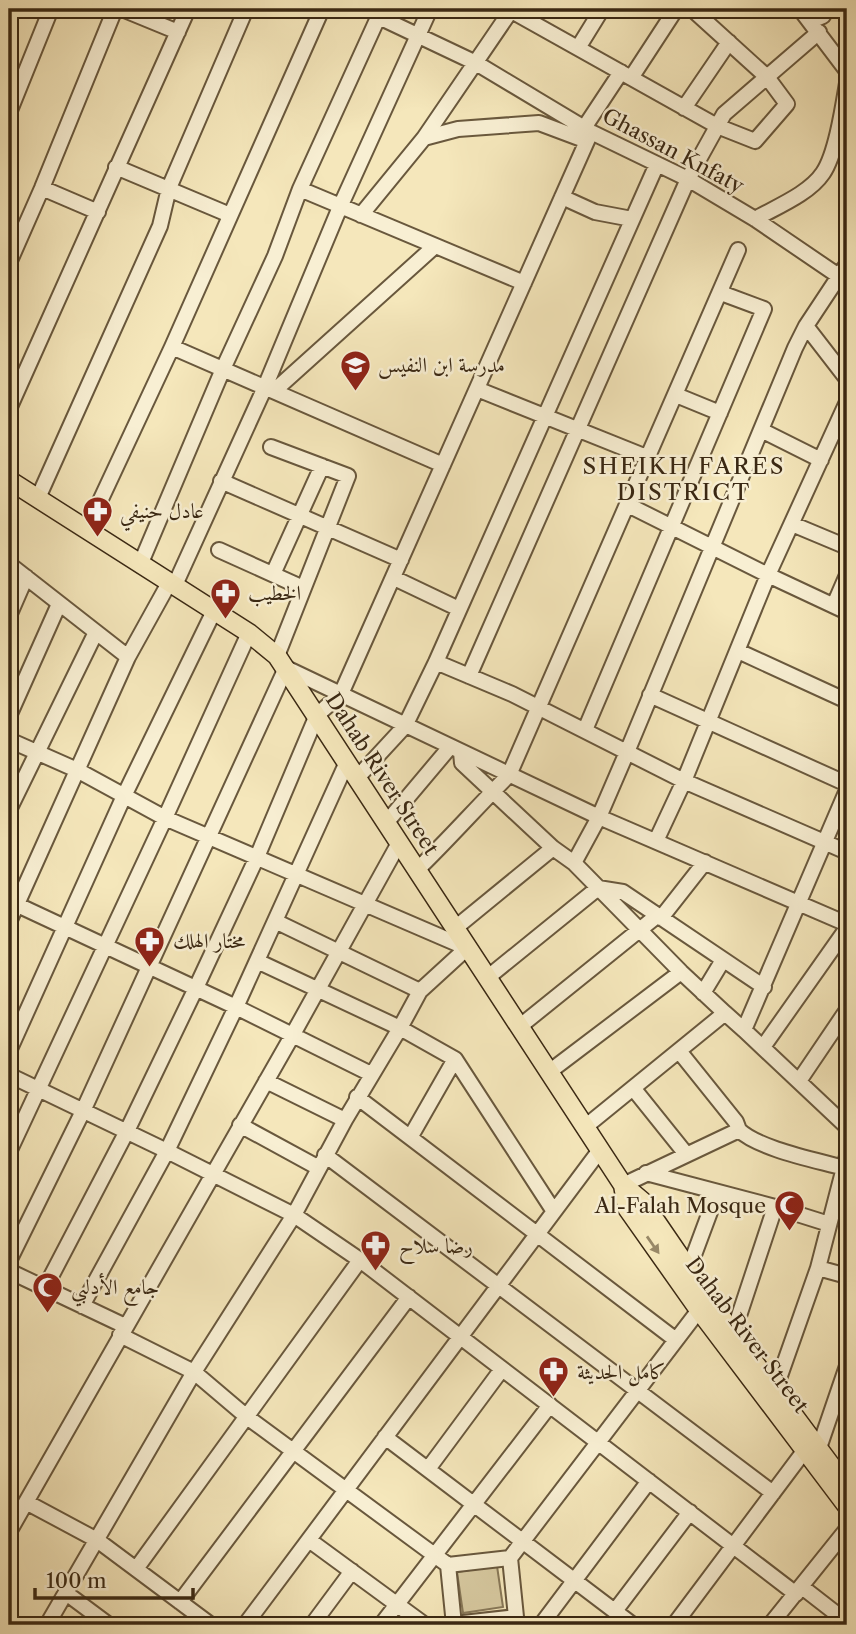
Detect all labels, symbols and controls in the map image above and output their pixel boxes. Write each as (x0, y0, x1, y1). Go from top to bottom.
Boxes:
street label: Ghassan Knfaty (598, 103, 748, 198)
school or university icon: مدرسة ابن النفيس (338, 348, 372, 392)
place label: مدرسة ابن النفيس (378, 352, 505, 379)
district label: SHEIKH FARES DISTRICT (583, 452, 785, 506)
pharmacy icon: عادل حنيفي (80, 494, 114, 538)
place label: عادل حنيفي (120, 498, 204, 531)
pharmacy icon: الخطيب (208, 576, 242, 620)
place label: الخطيب (248, 580, 301, 607)
street label: Dahab River Street (321, 688, 444, 860)
pharmacy icon: مختار الهلك (133, 924, 167, 968)
place label: مختار الهلك (173, 928, 245, 953)
mosque icon: Al-Falah Mosque (772, 1189, 806, 1233)
place label: Al-Falah Mosque (594, 1193, 766, 1218)
pharmacy icon: رضا سلاح (359, 1229, 393, 1273)
place label: رضا سلاح (399, 1233, 473, 1265)
one-way arrow (646, 1236, 660, 1254)
street label: Dahab River Street (681, 1252, 814, 1418)
mosque icon: جامع الأدلبي (31, 1270, 65, 1314)
place label: جامع الأدلبي (71, 1272, 159, 1307)
pharmacy icon: كامل الحديثة (537, 1355, 571, 1399)
place label: كامل الحديثة (577, 1359, 666, 1387)
scale bar (35, 1557, 192, 1601)
text: 100 m (46, 1568, 107, 1593)

